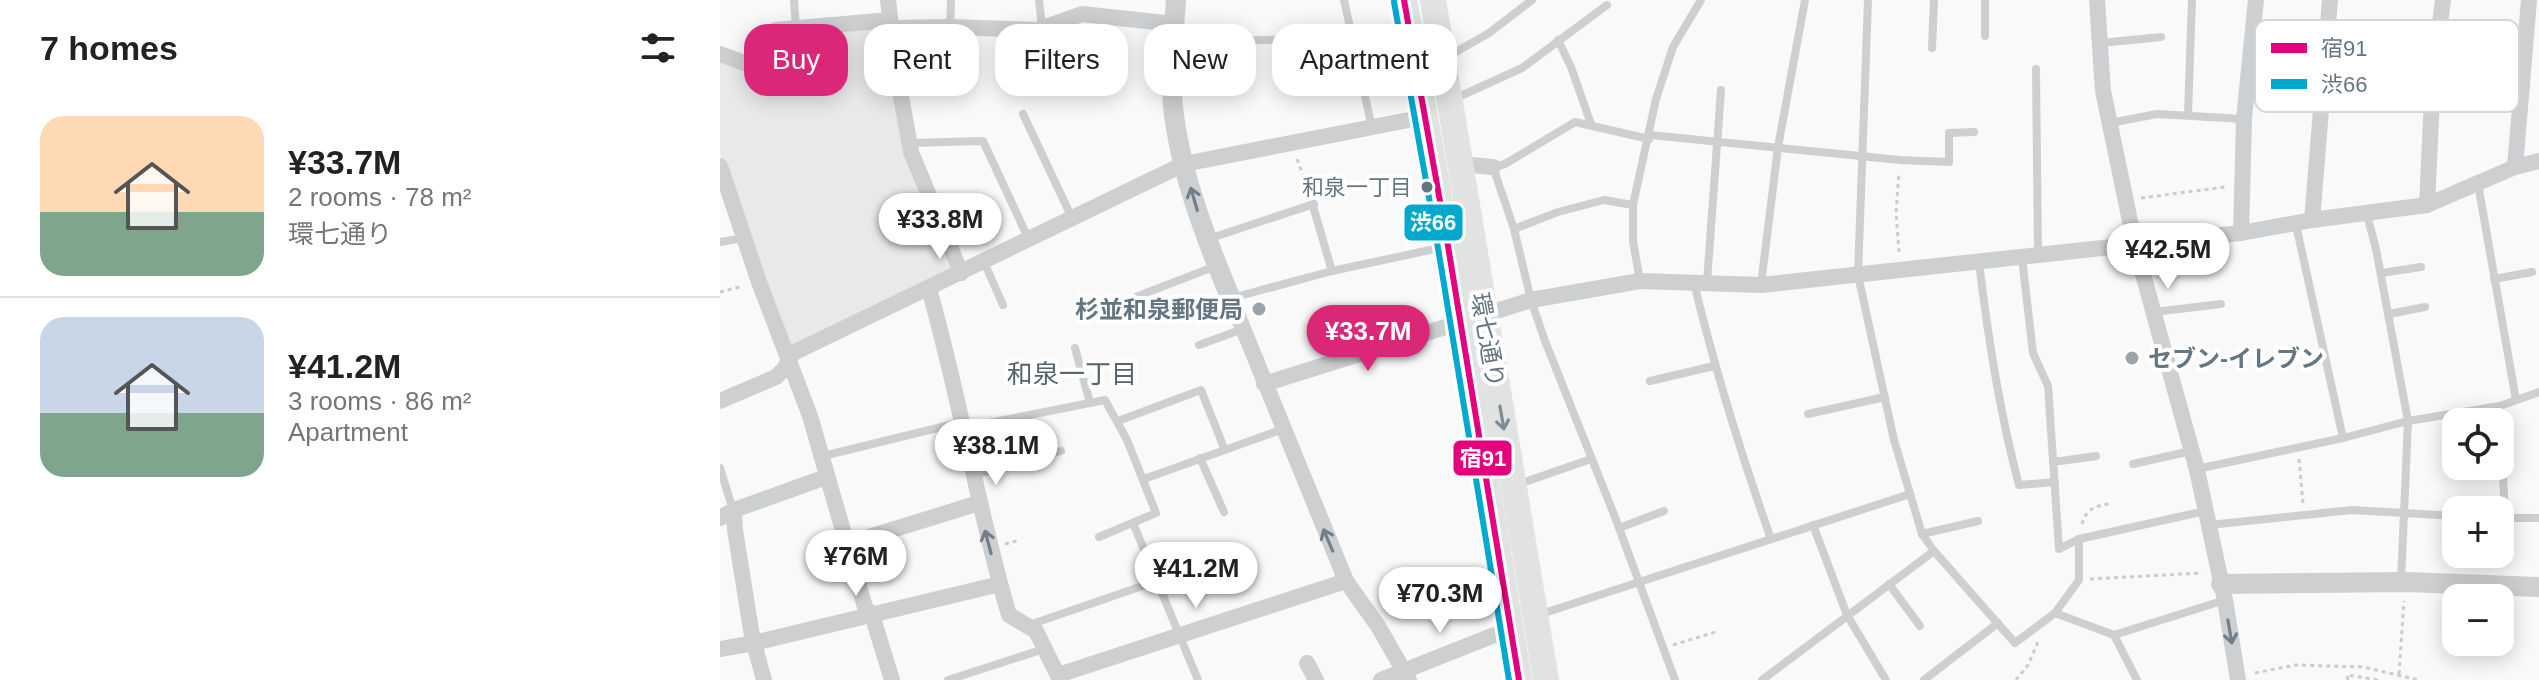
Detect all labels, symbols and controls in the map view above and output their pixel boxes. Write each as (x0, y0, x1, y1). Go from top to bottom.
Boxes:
legend (2255, 20, 2519, 112)
chip: Buy (744, 24, 848, 96)
chip: Rent (864, 24, 979, 96)
chip: Filters (995, 24, 1128, 96)
chip: New (1144, 24, 1256, 96)
chip: Apartment (1272, 24, 1457, 96)
icon: filters (636, 26, 680, 70)
text: 7 homes (40, 29, 178, 67)
text: 宿91 (2321, 36, 2367, 61)
text: 渋66 (2321, 72, 2367, 97)
text: ¥33.7M (288, 143, 401, 181)
icon: home (104, 148, 200, 244)
place label: 和泉一丁目 (1302, 175, 1412, 200)
marker: 和泉一丁目 (1419, 179, 1435, 195)
text: 2 rooms · 78 m² (288, 182, 472, 212)
one-way arrow (1186, 187, 1201, 213)
pin: ¥33.8M (875, 193, 1005, 261)
line badge: 渋66 (1403, 203, 1464, 242)
text: ¥33.8M (897, 204, 983, 234)
text: 渋66 (1410, 210, 1456, 235)
text: 環七通り (288, 219, 392, 249)
pin: ¥42.5M (2103, 223, 2233, 291)
text: ¥42.5M (2125, 234, 2211, 264)
street label: 環七通り (1466, 290, 1510, 390)
place label: 杉並和泉郵便局 (1075, 296, 1243, 323)
marker: 杉並和泉郵便局 (1250, 300, 1268, 318)
pin: ¥33.7M (1303, 305, 1433, 373)
text: ¥33.7M (1325, 316, 1411, 346)
place label: セブン-イレブン (2148, 345, 2324, 372)
text: ¥41.2M (288, 347, 401, 385)
icon: home (104, 349, 200, 445)
marker: セブン-イレブン (2123, 349, 2141, 367)
district label: 和泉一丁目 (1007, 359, 1137, 389)
text: 3 rooms · 86 m² (288, 386, 472, 416)
one-way arrow (1495, 405, 1510, 431)
map controls (2442, 408, 2514, 656)
button: locate (2442, 408, 2514, 480)
text: Apartment (288, 417, 408, 447)
pin: ¥38.1M (931, 419, 1061, 487)
text: ¥38.1M (953, 430, 1039, 460)
line badge: 宿91 (1452, 439, 1513, 477)
text: 宿91 (1460, 446, 1506, 471)
button: + (2442, 496, 2514, 568)
one-way arrow (980, 529, 995, 555)
one-way arrow (1320, 529, 1335, 553)
pin: ¥76M (809, 530, 903, 598)
text: ¥76M (823, 541, 889, 571)
pin: ¥41.2M (1131, 542, 1261, 610)
text: ¥41.2M (1153, 553, 1239, 583)
pin: ¥70.3M (1375, 567, 1505, 635)
text: ¥70.3M (1397, 578, 1483, 608)
button: − (2442, 584, 2514, 656)
one-way arrow (2223, 619, 2238, 644)

